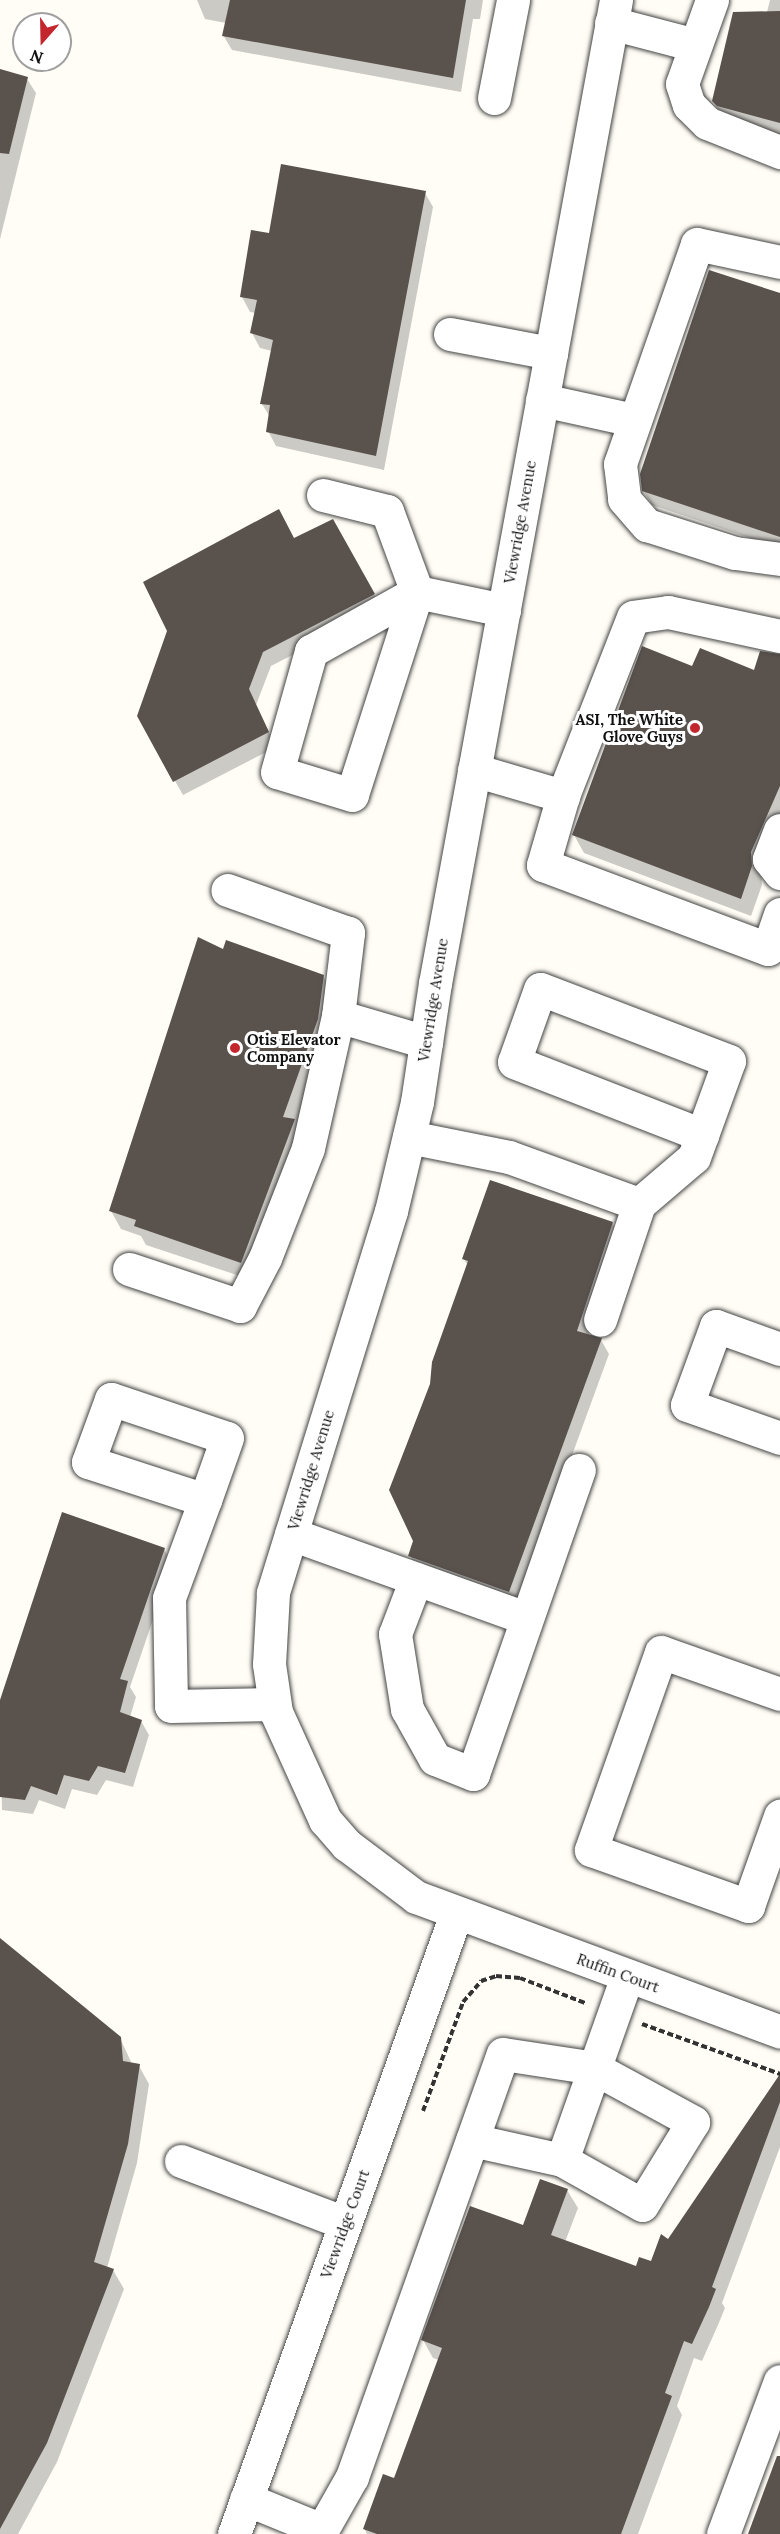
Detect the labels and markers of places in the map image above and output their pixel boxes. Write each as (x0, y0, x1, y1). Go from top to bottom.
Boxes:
place label: ASI, The White Glove Guys (575, 710, 683, 745)
marker: ASI, The White Glove Guys (688, 721, 702, 735)
place label: Otis Elevator Company (247, 1030, 341, 1065)
marker: Otis Elevator Company (228, 1041, 242, 1055)

